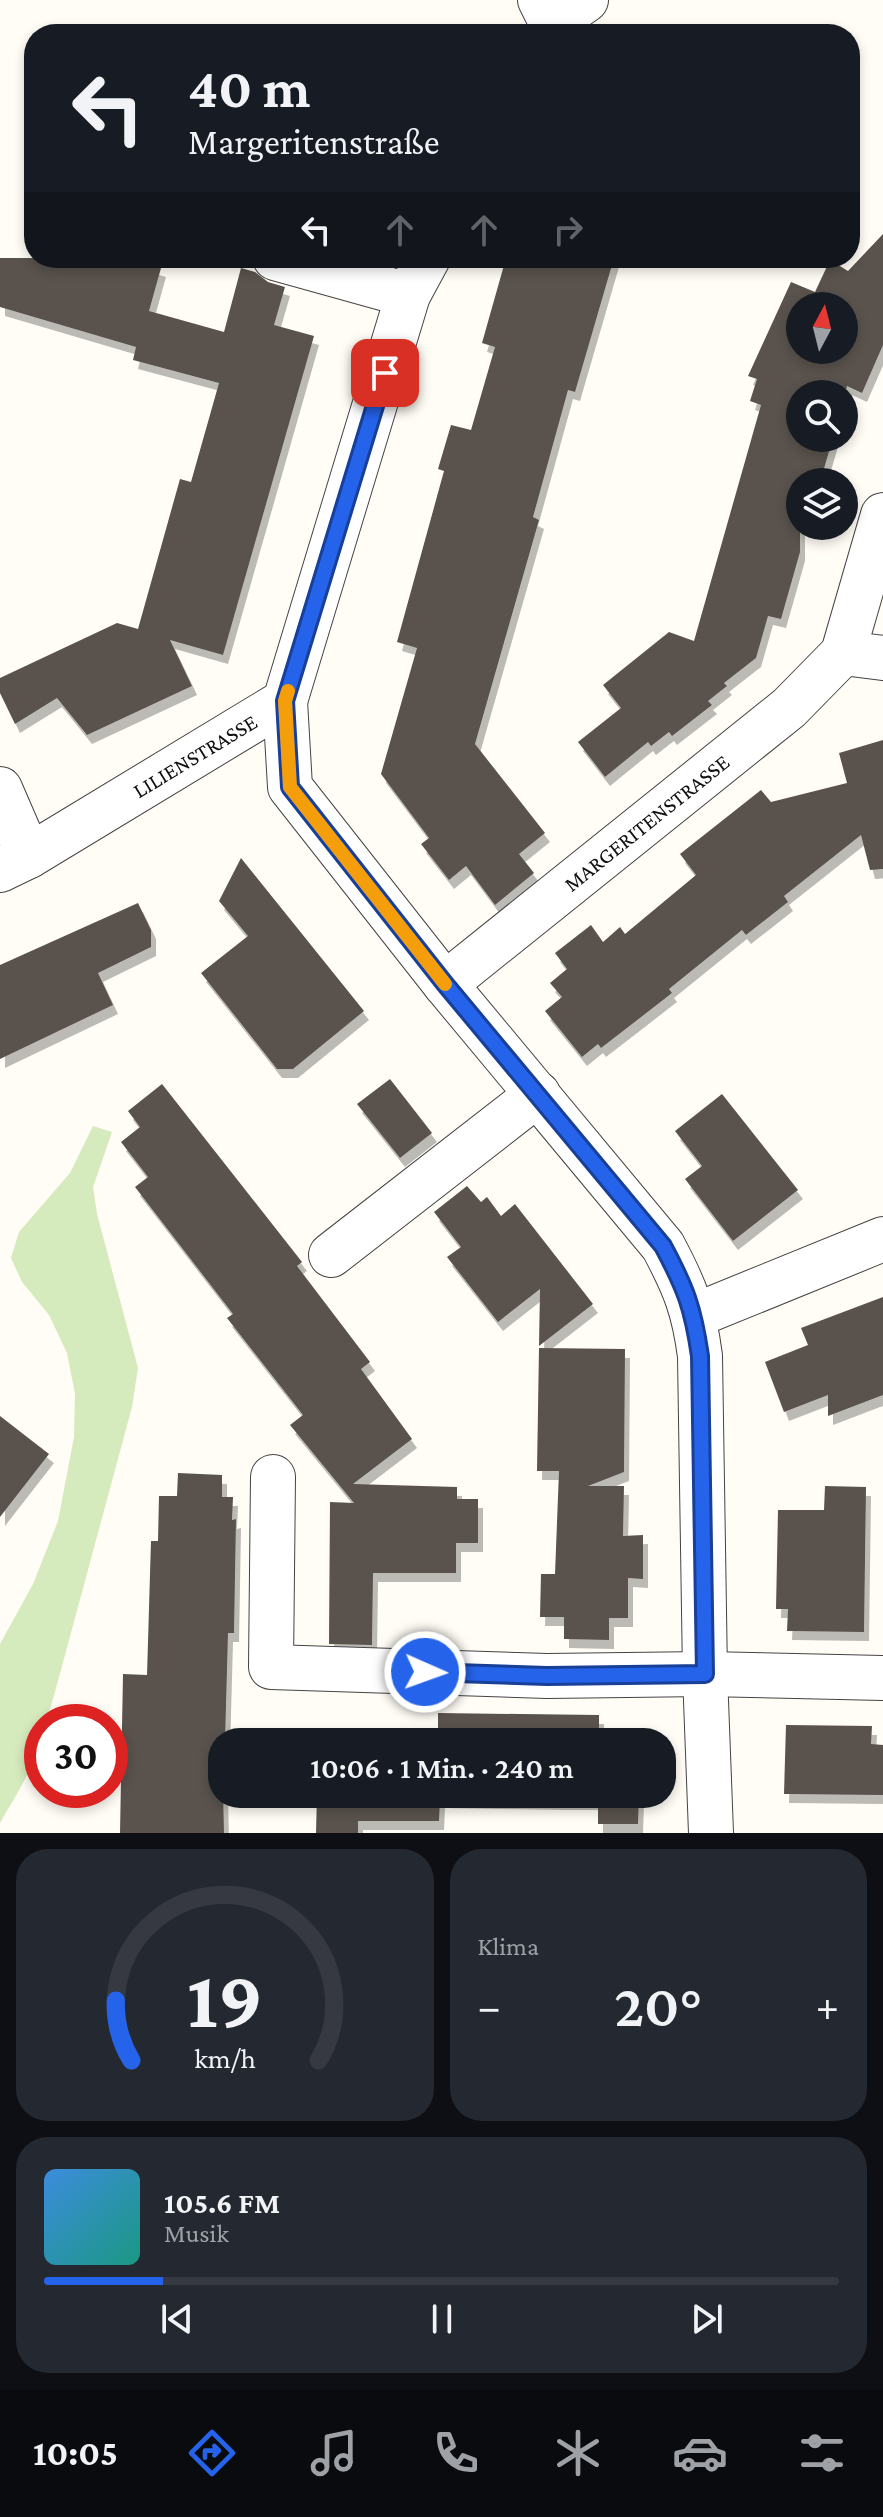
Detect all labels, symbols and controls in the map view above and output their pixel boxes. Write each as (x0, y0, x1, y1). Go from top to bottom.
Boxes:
icon: left (56, 56, 160, 160)
text: 40 m (188, 57, 310, 119)
text: Margeritenstraße (188, 122, 439, 162)
icon: left (294, 208, 338, 252)
icon: ahead (378, 208, 422, 252)
icon: ahead (462, 208, 506, 252)
icon: right (546, 208, 590, 252)
north arrow (786, 292, 858, 364)
map controls (786, 292, 858, 540)
pin (351, 339, 419, 407)
icon: arrive (363, 351, 407, 395)
button: search (786, 380, 858, 452)
button: layers (786, 468, 858, 540)
street label: LILIENSTRASSE (129, 709, 262, 803)
street label: MARGERITENSTRASSE (559, 749, 734, 897)
position arrow (383, 1630, 467, 1714)
speed limit sign: 30 (24, 1704, 128, 1808)
text: 10:06 · 1 Min. · 240 m (310, 1751, 574, 1784)
text: Klima (478, 1932, 539, 1961)
text: 19 (186, 1952, 263, 2045)
text: 20° (614, 1972, 702, 2039)
text: − (478, 1982, 501, 2030)
text: + (816, 1982, 839, 2030)
text: km/h (194, 2042, 256, 2074)
text: 105.6 FM (164, 2186, 280, 2219)
text: Musik (164, 2219, 229, 2248)
icon: previous (155, 2297, 199, 2341)
icon: pause (420, 2297, 464, 2341)
icon: next (685, 2297, 729, 2341)
icon: directions (184, 2425, 240, 2481)
icon: music (306, 2425, 362, 2481)
icon: phone (428, 2425, 484, 2481)
icon: climate (550, 2425, 606, 2481)
icon: car (672, 2425, 728, 2481)
icon: filters (794, 2425, 850, 2481)
text: 10:05 (33, 2433, 118, 2473)

